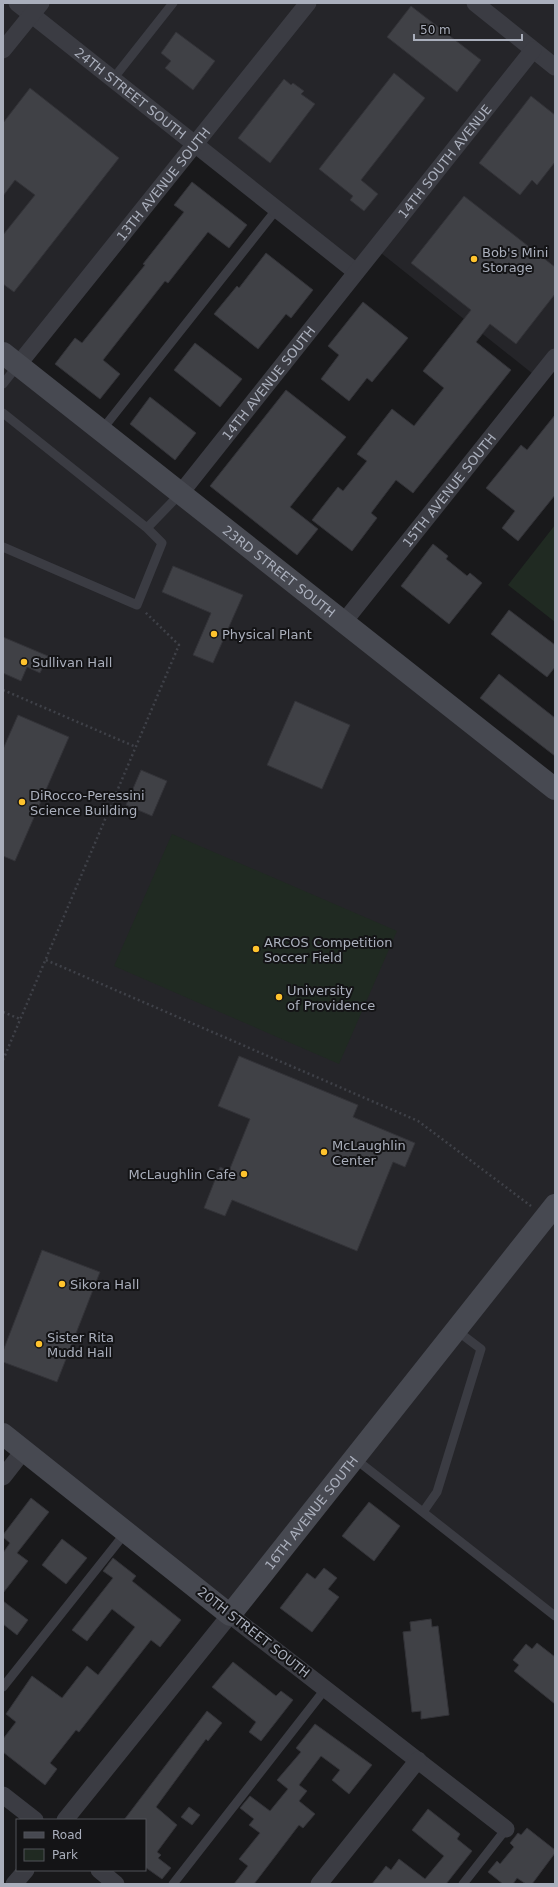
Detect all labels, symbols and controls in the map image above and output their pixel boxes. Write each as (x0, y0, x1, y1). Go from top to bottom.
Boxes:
scale bar (414, 16, 522, 42)
text: 50 m (420, 23, 451, 37)
street label: 24TH STREET SOUTH (72, 45, 189, 142)
street label: 14TH SOUTH AVENUE (395, 102, 495, 221)
street label: 13TH AVENUE SOUTH (114, 125, 213, 244)
place label: Bob's Mini Storage (482, 245, 548, 275)
marker: Bob's Mini Storage (469, 254, 479, 264)
street label: 14TH AVENUE SOUTH (219, 323, 319, 443)
street label: 15TH AVENUE SOUTH (400, 431, 499, 550)
street label: 23RD STREET SOUTH (220, 523, 338, 621)
place label: Physical Plant (222, 627, 312, 642)
marker: Physical Plant (209, 629, 219, 639)
place label: Sullivan Hall (32, 655, 112, 670)
marker: Sullivan Hall (19, 657, 29, 667)
place label: DiRocco-Peressini Science Building (30, 788, 145, 818)
marker: DiRocco-Peressini Science Building (17, 797, 27, 807)
place label: ARCOS Competition Soccer Field (264, 935, 393, 965)
marker: ARCOS Competition Soccer Field (251, 944, 261, 954)
place label: University of Providence (287, 983, 375, 1013)
marker: University of Providence (274, 992, 284, 1002)
place label: McLaughlin Center (332, 1138, 406, 1168)
marker: McLaughlin Center (319, 1147, 329, 1157)
place label: McLaughlin Cafe (128, 1167, 236, 1182)
marker: McLaughlin Cafe (239, 1169, 249, 1179)
place label: Sikora Hall (70, 1277, 139, 1292)
marker: Sikora Hall (57, 1279, 67, 1289)
place label: Sister Rita Mudd Hall (47, 1330, 114, 1360)
marker: Sister Rita Mudd Hall (34, 1339, 44, 1349)
street label: 16TH AVENUE SOUTH (262, 1453, 361, 1573)
street label: 20TH STREET SOUTH (195, 1584, 313, 1681)
legend (16, 1819, 146, 1871)
text: Road (52, 1828, 82, 1842)
text: Park (52, 1848, 78, 1862)

